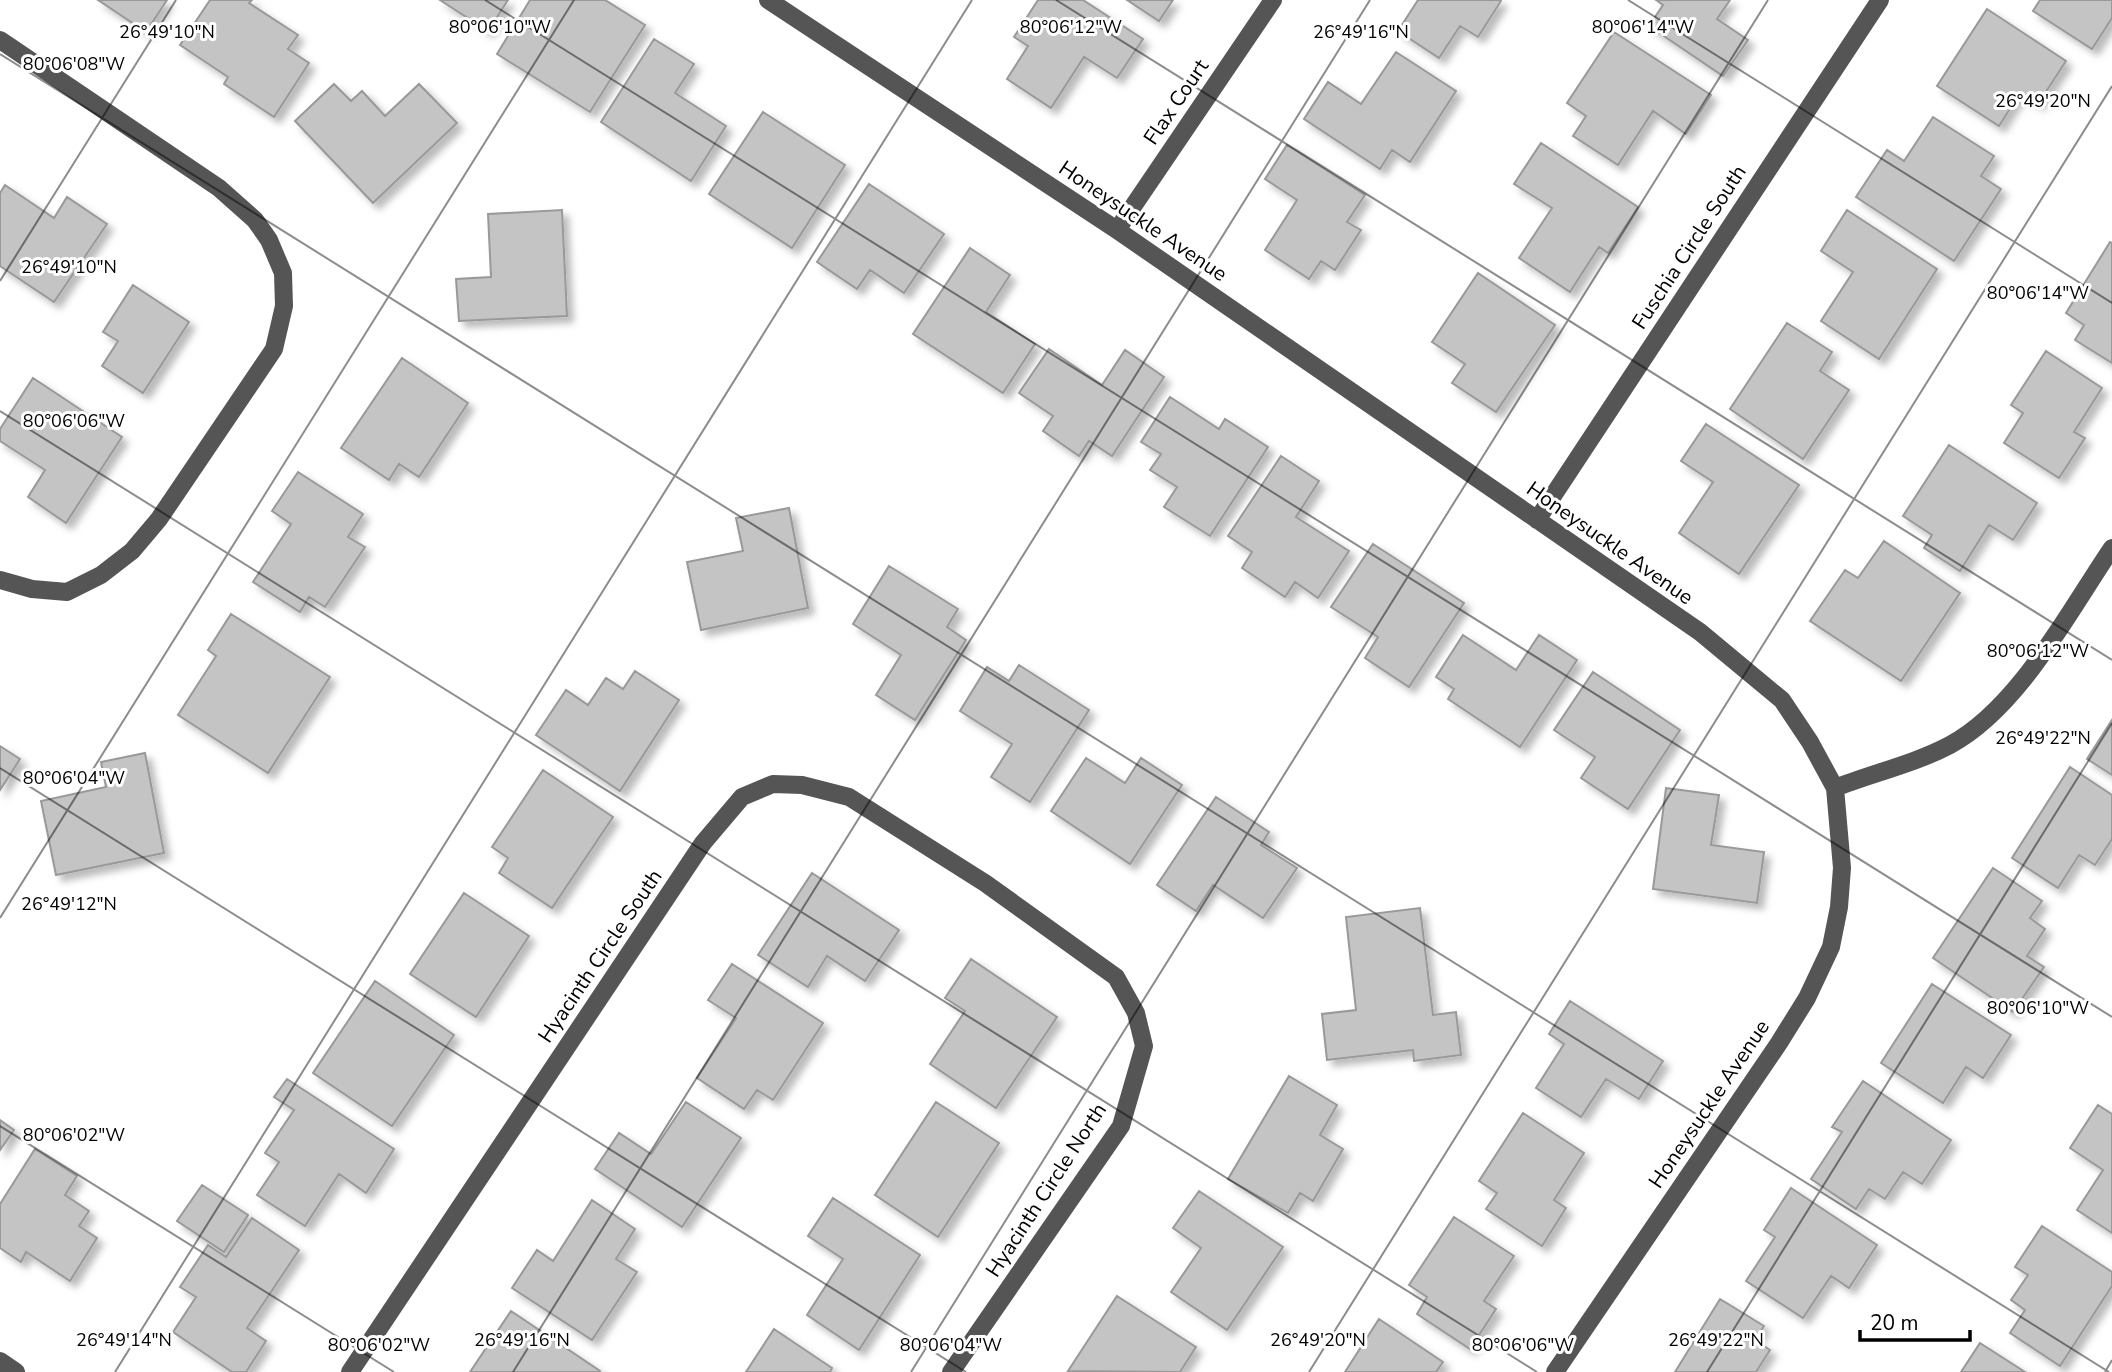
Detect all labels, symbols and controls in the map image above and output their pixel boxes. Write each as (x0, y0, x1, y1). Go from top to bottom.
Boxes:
text: 80°06'10"W (449, 15, 551, 39)
text: 80°06'12"W (1020, 15, 1122, 39)
text: 80°06'14"W (1592, 15, 1694, 39)
text: 26°49'10"N (119, 20, 215, 44)
text: 26°49'16"N (1313, 20, 1409, 44)
text: 80°06'08"W (23, 52, 125, 76)
street label: Flax Court (1137, 53, 1215, 150)
text: 26°49'20"N (1995, 89, 2091, 113)
street label: Honeysuckle Avenue (1053, 154, 1233, 288)
street label: Fuschia Circle South (1625, 159, 1753, 335)
text: 26°49'10"N (21, 255, 117, 279)
text: 80°06'14"W (1987, 281, 2089, 305)
text: 80°06'06"W (23, 409, 125, 433)
street label: Honeysuckle Avenue (1521, 475, 1699, 611)
text: 80°06'12"W (1987, 639, 2089, 663)
text: 26°49'22"N (1995, 726, 2091, 750)
text: 80°06'04"W (23, 766, 125, 790)
street label: Hyacinth Circle South (532, 864, 668, 1048)
text: 26°49'12"N (21, 892, 117, 916)
text: 80°06'10"W (1987, 996, 2089, 1020)
street label: Honeysuckle Avenue (1642, 1014, 1776, 1194)
street label: Hyacinth Circle North (979, 1098, 1113, 1282)
text: 80°06'02"W (23, 1123, 125, 1147)
scale bar (1860, 1298, 1970, 1342)
text: 20 m (1870, 1309, 1919, 1337)
text: 26°49'14"N (76, 1328, 172, 1352)
text: 26°49'16"N (474, 1328, 570, 1352)
text: 26°49'20"N (1270, 1328, 1366, 1352)
text: 26°49'22"N (1668, 1328, 1764, 1352)
text: 80°06'02"W (328, 1333, 430, 1357)
text: 80°06'04"W (900, 1333, 1002, 1357)
text: 80°06'06"W (1472, 1333, 1574, 1357)

